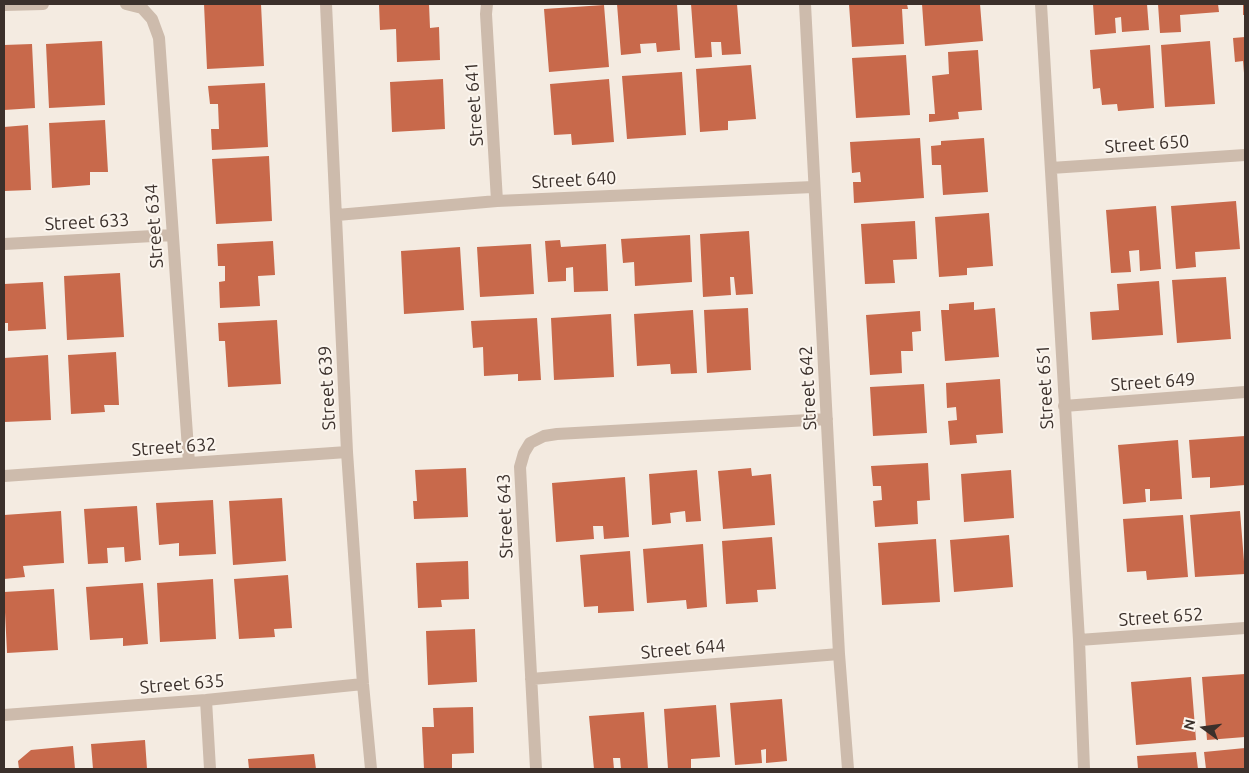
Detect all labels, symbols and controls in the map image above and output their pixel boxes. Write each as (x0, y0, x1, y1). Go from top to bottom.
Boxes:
street label: Street 641 (460, 61, 488, 147)
street label: Street 650 (1104, 130, 1190, 158)
street label: Street 640 (531, 167, 617, 193)
street label: Street 634 (140, 183, 168, 269)
street label: Street 633 (44, 209, 130, 235)
street label: Street 651 (1032, 344, 1058, 430)
street label: Street 639 (314, 345, 340, 431)
street label: Street 642 (795, 345, 821, 431)
street label: Street 649 (1110, 368, 1196, 396)
street label: Street 632 (131, 433, 217, 461)
street label: Street 643 (493, 473, 517, 559)
street label: Street 652 (1118, 603, 1204, 631)
street label: Street 644 (640, 635, 726, 663)
street label: Street 635 (139, 670, 225, 698)
north arrow (1179, 703, 1229, 753)
text: N (1180, 717, 1198, 731)

